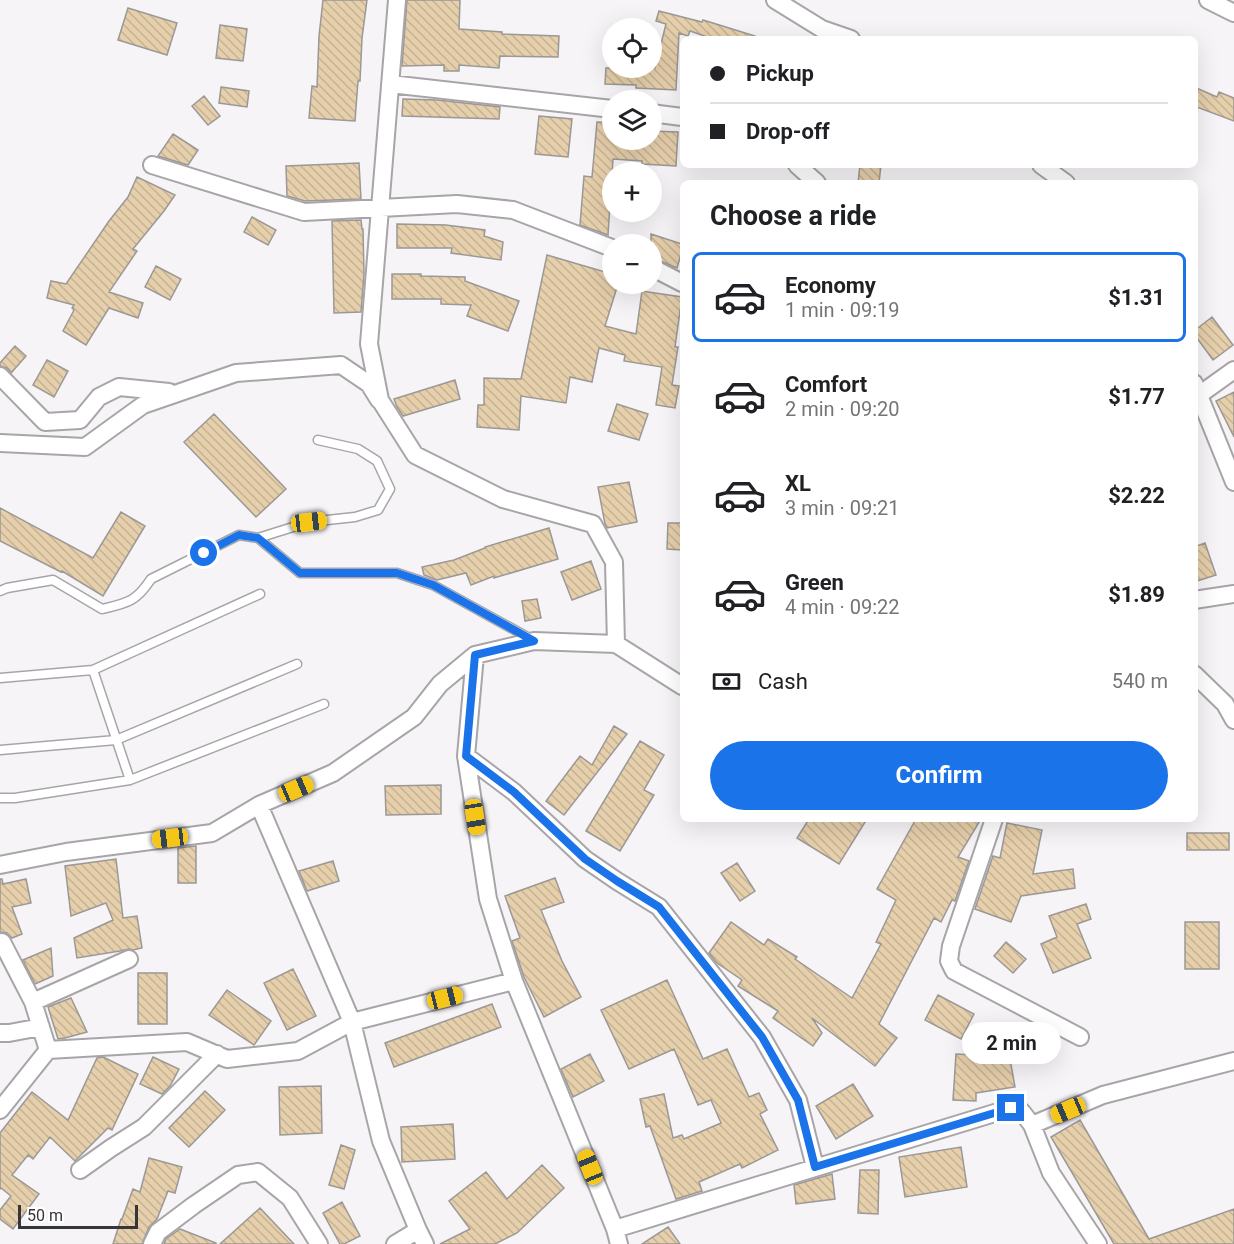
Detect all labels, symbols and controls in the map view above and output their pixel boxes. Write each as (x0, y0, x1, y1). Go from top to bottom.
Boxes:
map controls (602, 18, 662, 294)
button: locate (602, 18, 662, 78)
text: Pickup (746, 61, 814, 86)
button: layers (602, 90, 662, 150)
text: Drop-off (746, 119, 830, 144)
button: + (602, 162, 662, 222)
text: Choose a ride (710, 200, 876, 232)
button: − (602, 234, 662, 294)
icon: car (713, 270, 767, 324)
text: Economy (785, 273, 876, 298)
text: $1.31 (1108, 285, 1165, 310)
text: 1 min · 09:19 (785, 298, 900, 322)
icon: car (713, 369, 767, 423)
text: Comfort (785, 372, 867, 397)
text: $1.77 (1108, 384, 1165, 409)
text: 2 min · 09:20 (785, 397, 900, 421)
icon: car (713, 468, 767, 522)
text: XL (785, 471, 811, 496)
text: $2.22 (1108, 483, 1165, 508)
text: 3 min · 09:21 (785, 496, 900, 520)
car (290, 511, 328, 533)
route start (190, 539, 217, 566)
icon: car (713, 567, 767, 621)
text: Green (785, 570, 844, 595)
text: $1.89 (1108, 582, 1165, 607)
text: 4 min · 09:22 (785, 595, 900, 619)
icon: cash (710, 665, 743, 698)
text: Cash (758, 669, 808, 694)
text: 540 m (1112, 669, 1168, 693)
button: Confirm (710, 741, 1168, 810)
car (276, 774, 316, 804)
car (463, 798, 487, 836)
car (151, 827, 189, 849)
car (425, 985, 465, 1011)
callout: 2 min (962, 1021, 1060, 1063)
text: 2 min (986, 1031, 1037, 1055)
route end (997, 1094, 1024, 1121)
car (1048, 1095, 1088, 1125)
car (575, 1147, 605, 1187)
scale bar (18, 1202, 138, 1230)
text: 50 m (27, 1206, 63, 1225)

